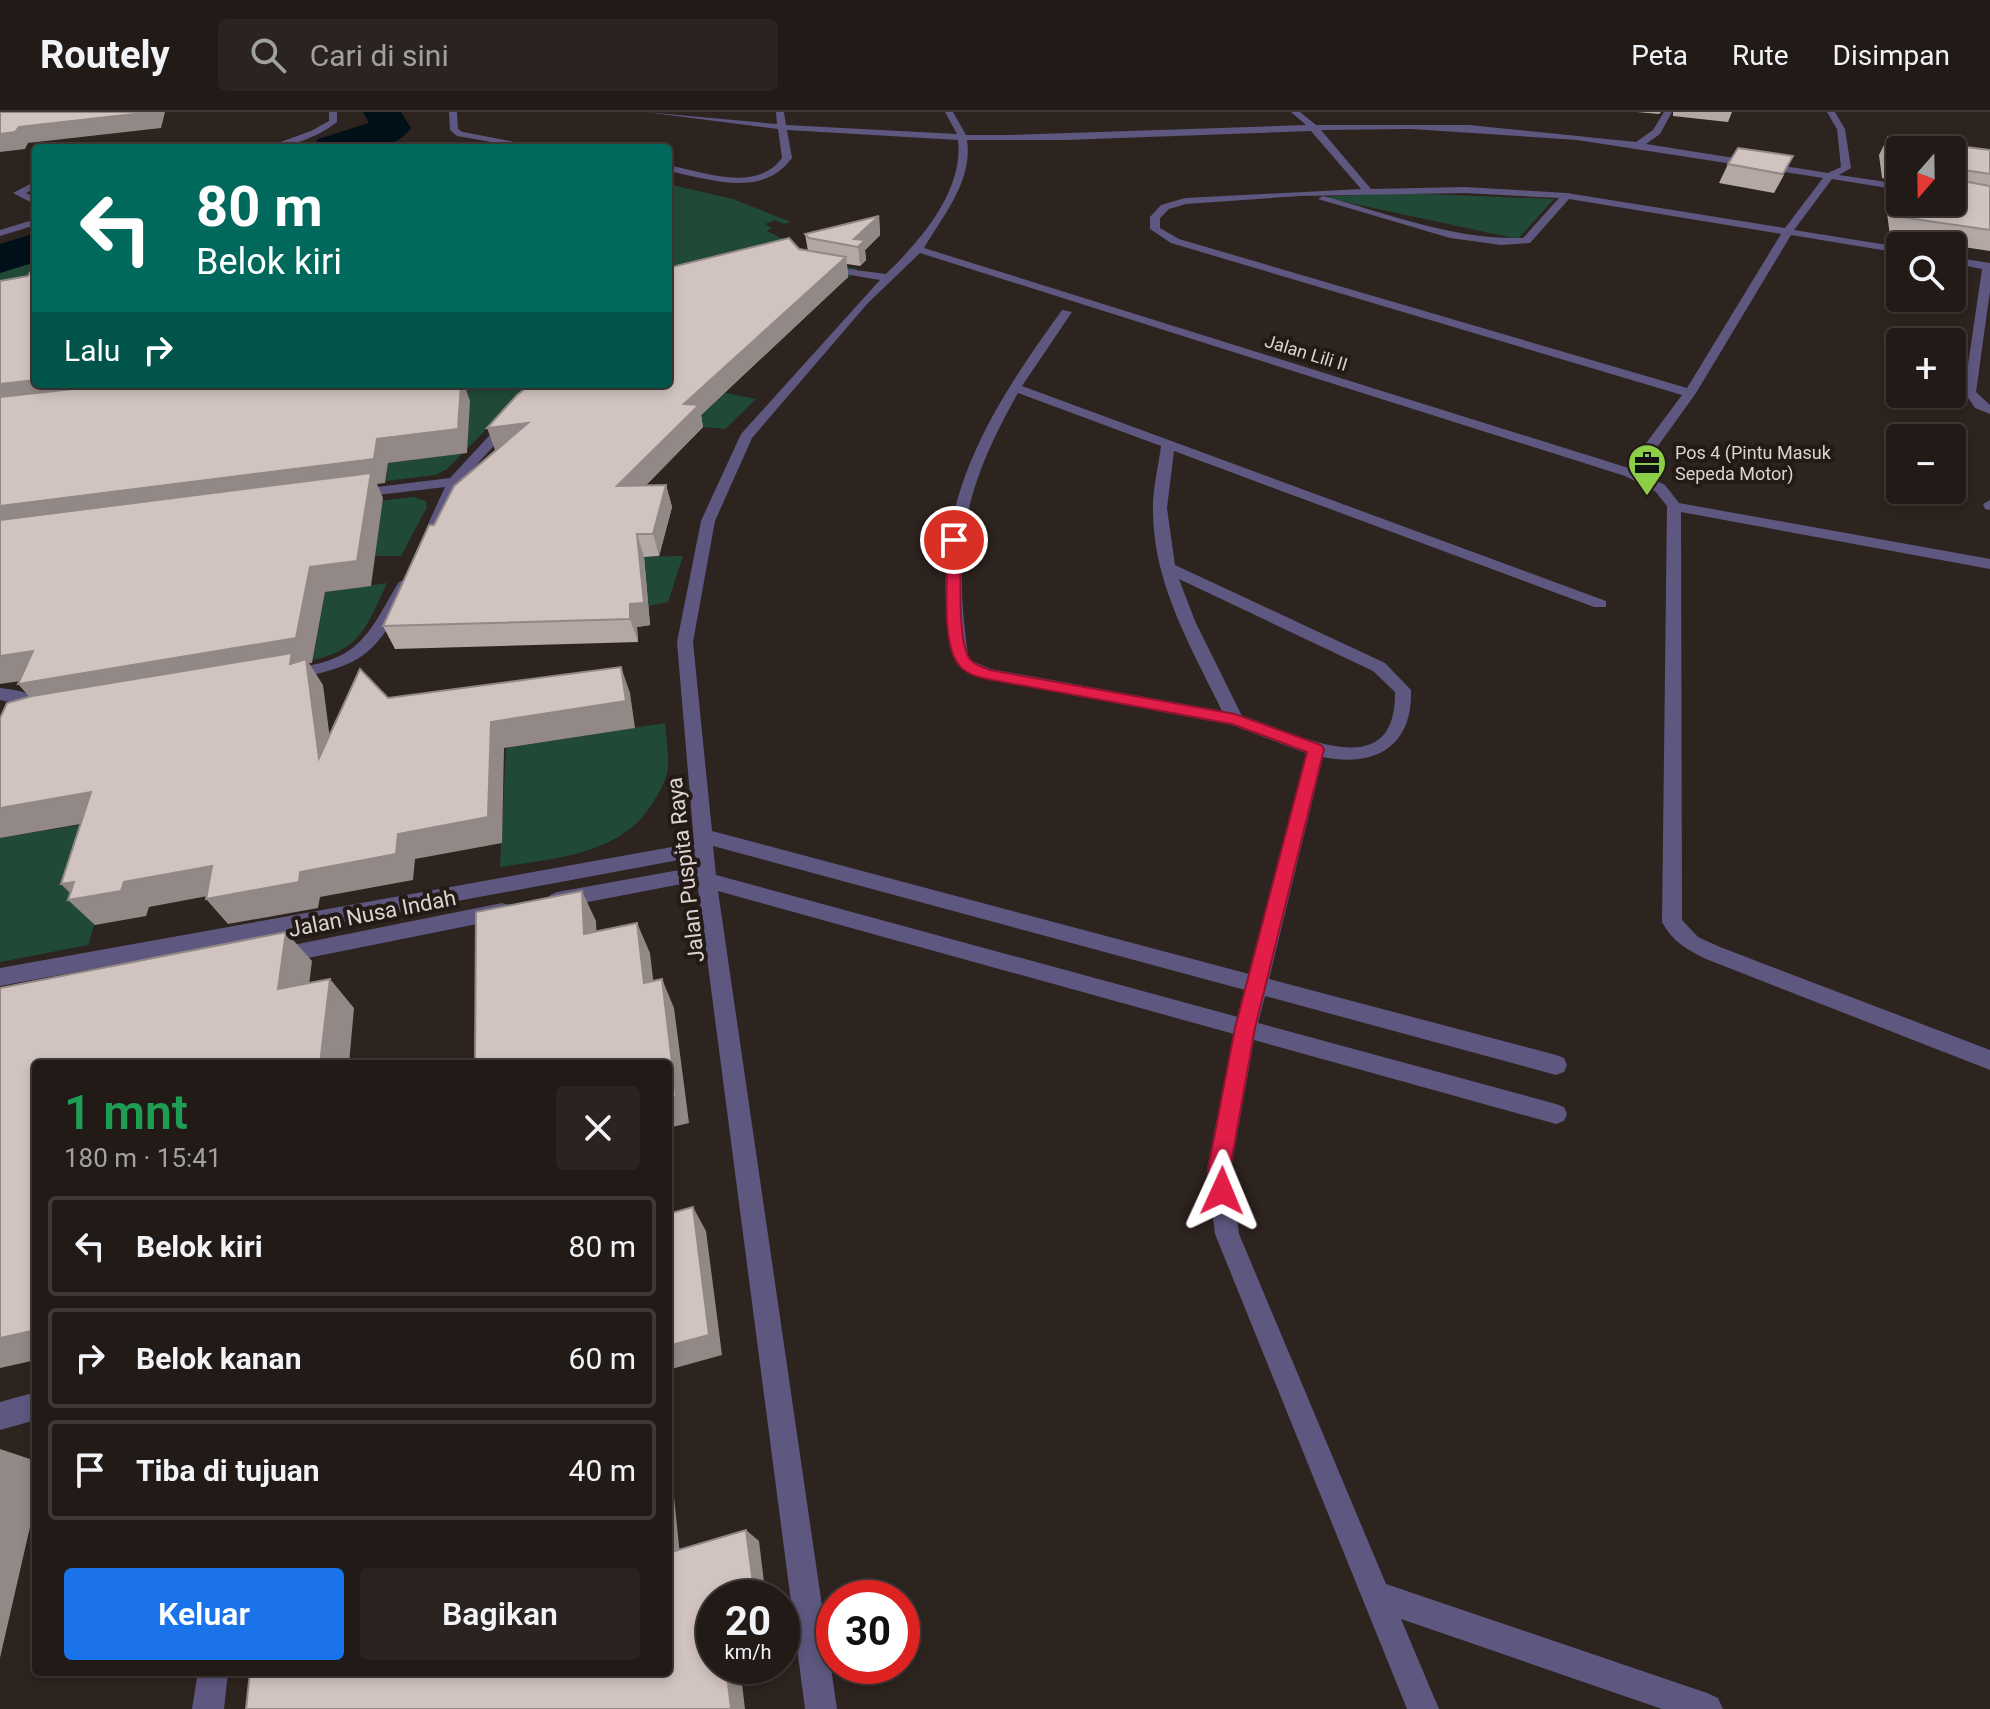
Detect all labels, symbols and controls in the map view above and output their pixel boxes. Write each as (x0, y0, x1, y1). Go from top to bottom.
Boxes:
search box (218, 19, 778, 91)
text: Routely (40, 33, 170, 77)
icon: search (246, 33, 290, 77)
text: Cari di sini (310, 38, 449, 73)
text: Peta (1631, 39, 1688, 72)
text: Rute (1732, 39, 1789, 72)
text: Disimpan (1833, 39, 1950, 72)
north arrow (1886, 136, 1966, 216)
map controls (1886, 136, 1966, 504)
text: 80 m (196, 174, 323, 240)
icon: left (64, 176, 168, 280)
button: search (1886, 232, 1966, 312)
text: Belok kiri (196, 241, 342, 283)
icon: right (136, 328, 180, 372)
button: + (1886, 328, 1966, 408)
street label: Jalan Lili II (1262, 330, 1350, 375)
text: Lalu (64, 333, 120, 368)
button: − (1886, 424, 1966, 504)
office icon: Pos 4 (Pintu Masuk Sepeda Motor) (1626, 442, 1668, 497)
place label: Pos 4 (Pintu Masuk Sepeda Motor) (1675, 442, 1832, 485)
pin (920, 506, 988, 574)
icon: arrive (932, 518, 976, 562)
street label: Jalan Puspita Raya (662, 776, 709, 964)
street label: Jalan Nusa Indah (286, 885, 458, 942)
text: 1 mnt (64, 1084, 188, 1141)
button: close (556, 1086, 640, 1170)
text: 180 m · 15:41 (64, 1143, 222, 1173)
position arrow (1180, 1149, 1264, 1233)
icon: left (68, 1224, 112, 1268)
text: Belok kiri (136, 1229, 263, 1264)
text: 80 m (569, 1229, 636, 1264)
icon: right (68, 1336, 112, 1380)
text: Belok kanan (136, 1341, 301, 1376)
text: 60 m (569, 1341, 636, 1376)
icon: arrive (68, 1448, 112, 1492)
text: Tiba di tujuan (136, 1453, 320, 1488)
text: 40 m (569, 1453, 636, 1488)
button: Keluar (64, 1568, 344, 1660)
button: Bagikan (360, 1568, 640, 1660)
speed limit sign: 30 (816, 1580, 920, 1684)
text: 20 (725, 1598, 771, 1645)
text: km/h (725, 1640, 771, 1664)

